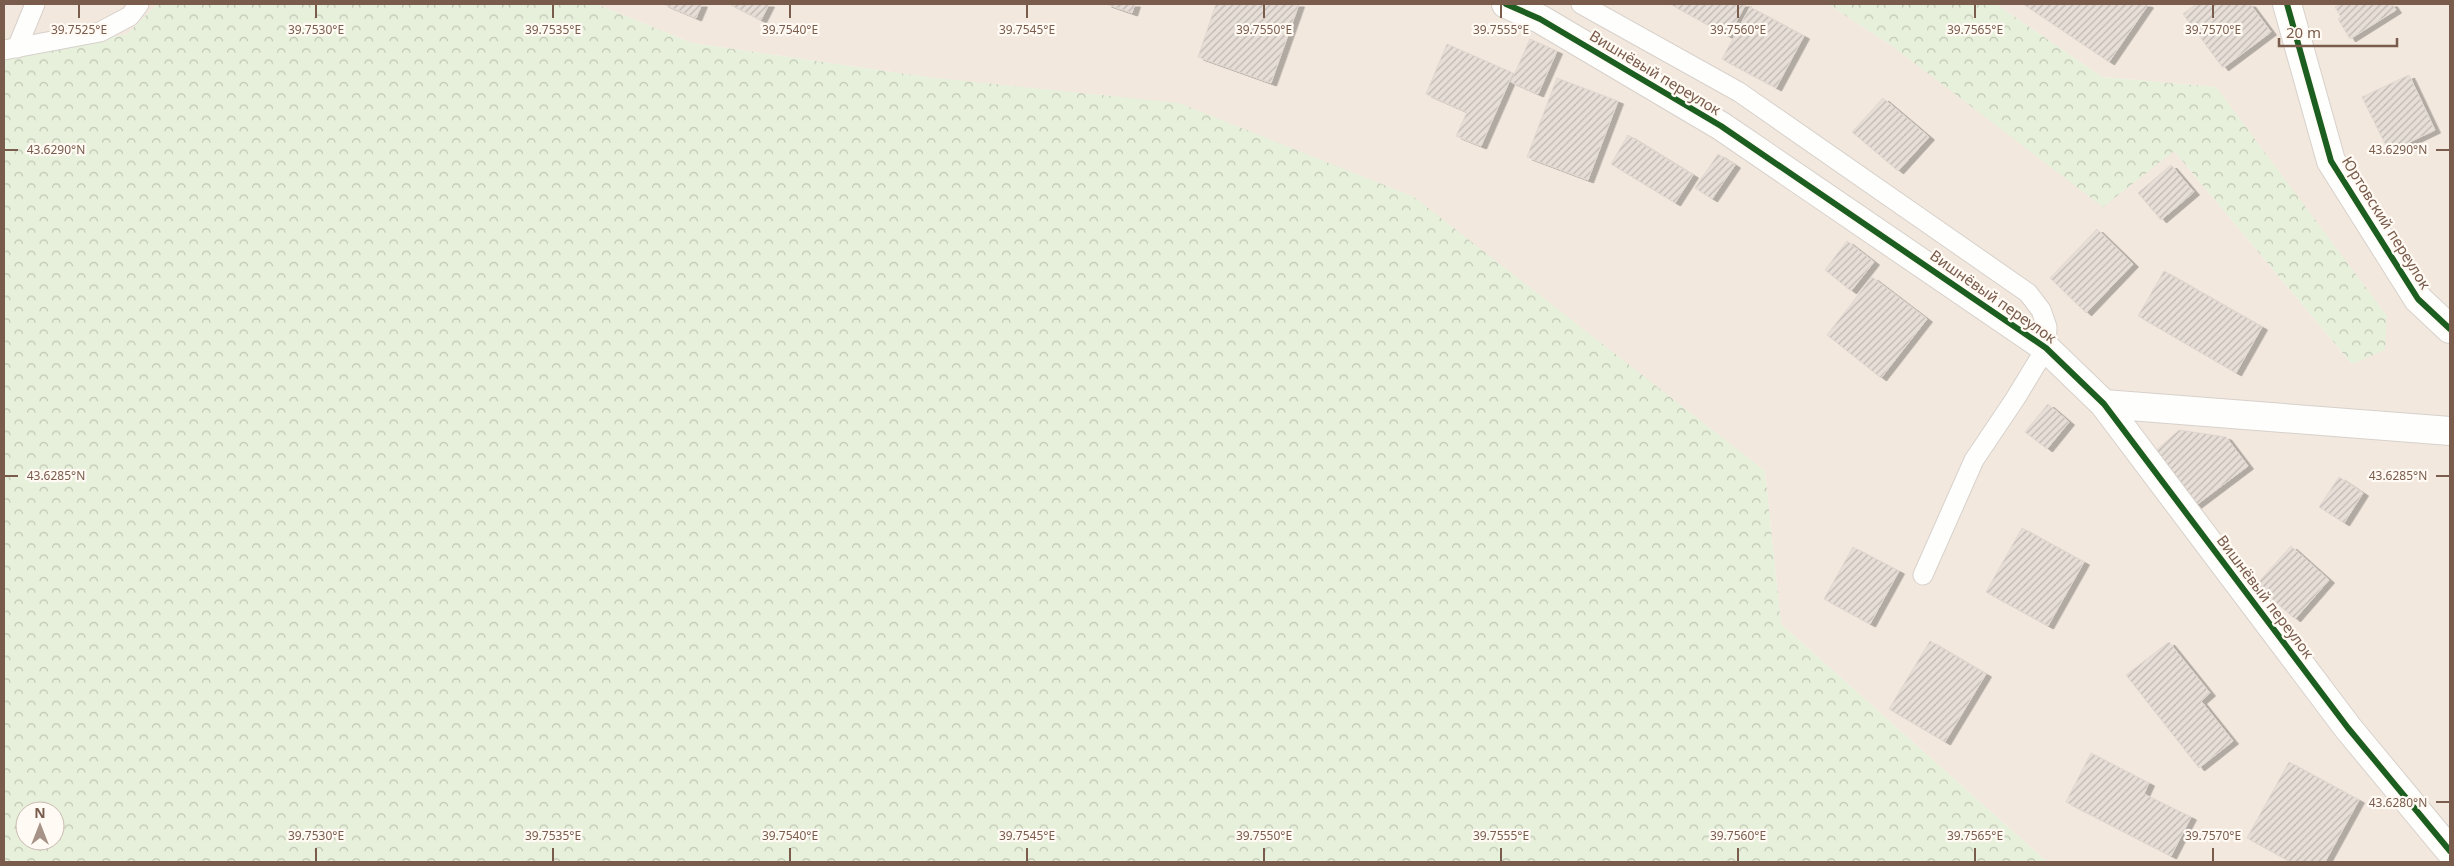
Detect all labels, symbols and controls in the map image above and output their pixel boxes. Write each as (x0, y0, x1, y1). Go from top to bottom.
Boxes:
scale bar (2279, 15, 2396, 47)
text: 39.7525°E (51, 21, 107, 38)
text: 39.7530°E (288, 21, 344, 38)
text: 39.7535°E (525, 21, 581, 38)
text: 39.7540°E (762, 21, 818, 38)
text: 39.7545°E (999, 21, 1055, 38)
text: 39.7550°E (1236, 21, 1292, 38)
text: 39.7555°E (1473, 21, 1529, 38)
text: 39.7560°E (1710, 21, 1766, 38)
text: 39.7565°E (1947, 21, 2003, 38)
text: 39.7570°E (2185, 21, 2241, 38)
text: 20 m (2286, 22, 2321, 42)
street label: Вишнёвый переулок (1586, 25, 1725, 119)
text: 43.6290°N (27, 141, 85, 158)
text: 43.6290°N (2369, 141, 2427, 158)
street label: Юртовский переулок (2338, 152, 2436, 293)
street label: Вишнёвый переулок (1926, 245, 2061, 347)
text: 43.6285°N (27, 467, 85, 484)
text: 43.6285°N (2369, 467, 2427, 484)
street label: Вишнёвый переулок (2213, 531, 2319, 662)
text: 43.6280°N (2369, 794, 2427, 811)
north arrow (15, 801, 65, 851)
text: N (34, 803, 46, 822)
text: 39.7530°E (288, 827, 344, 844)
text: 39.7535°E (525, 827, 581, 844)
text: 39.7540°E (762, 827, 818, 844)
text: 39.7545°E (999, 827, 1055, 844)
text: 39.7550°E (1236, 827, 1292, 844)
text: 39.7555°E (1473, 827, 1529, 844)
text: 39.7560°E (1710, 827, 1766, 844)
text: 39.7565°E (1947, 827, 2003, 844)
text: 39.7570°E (2185, 827, 2241, 844)

